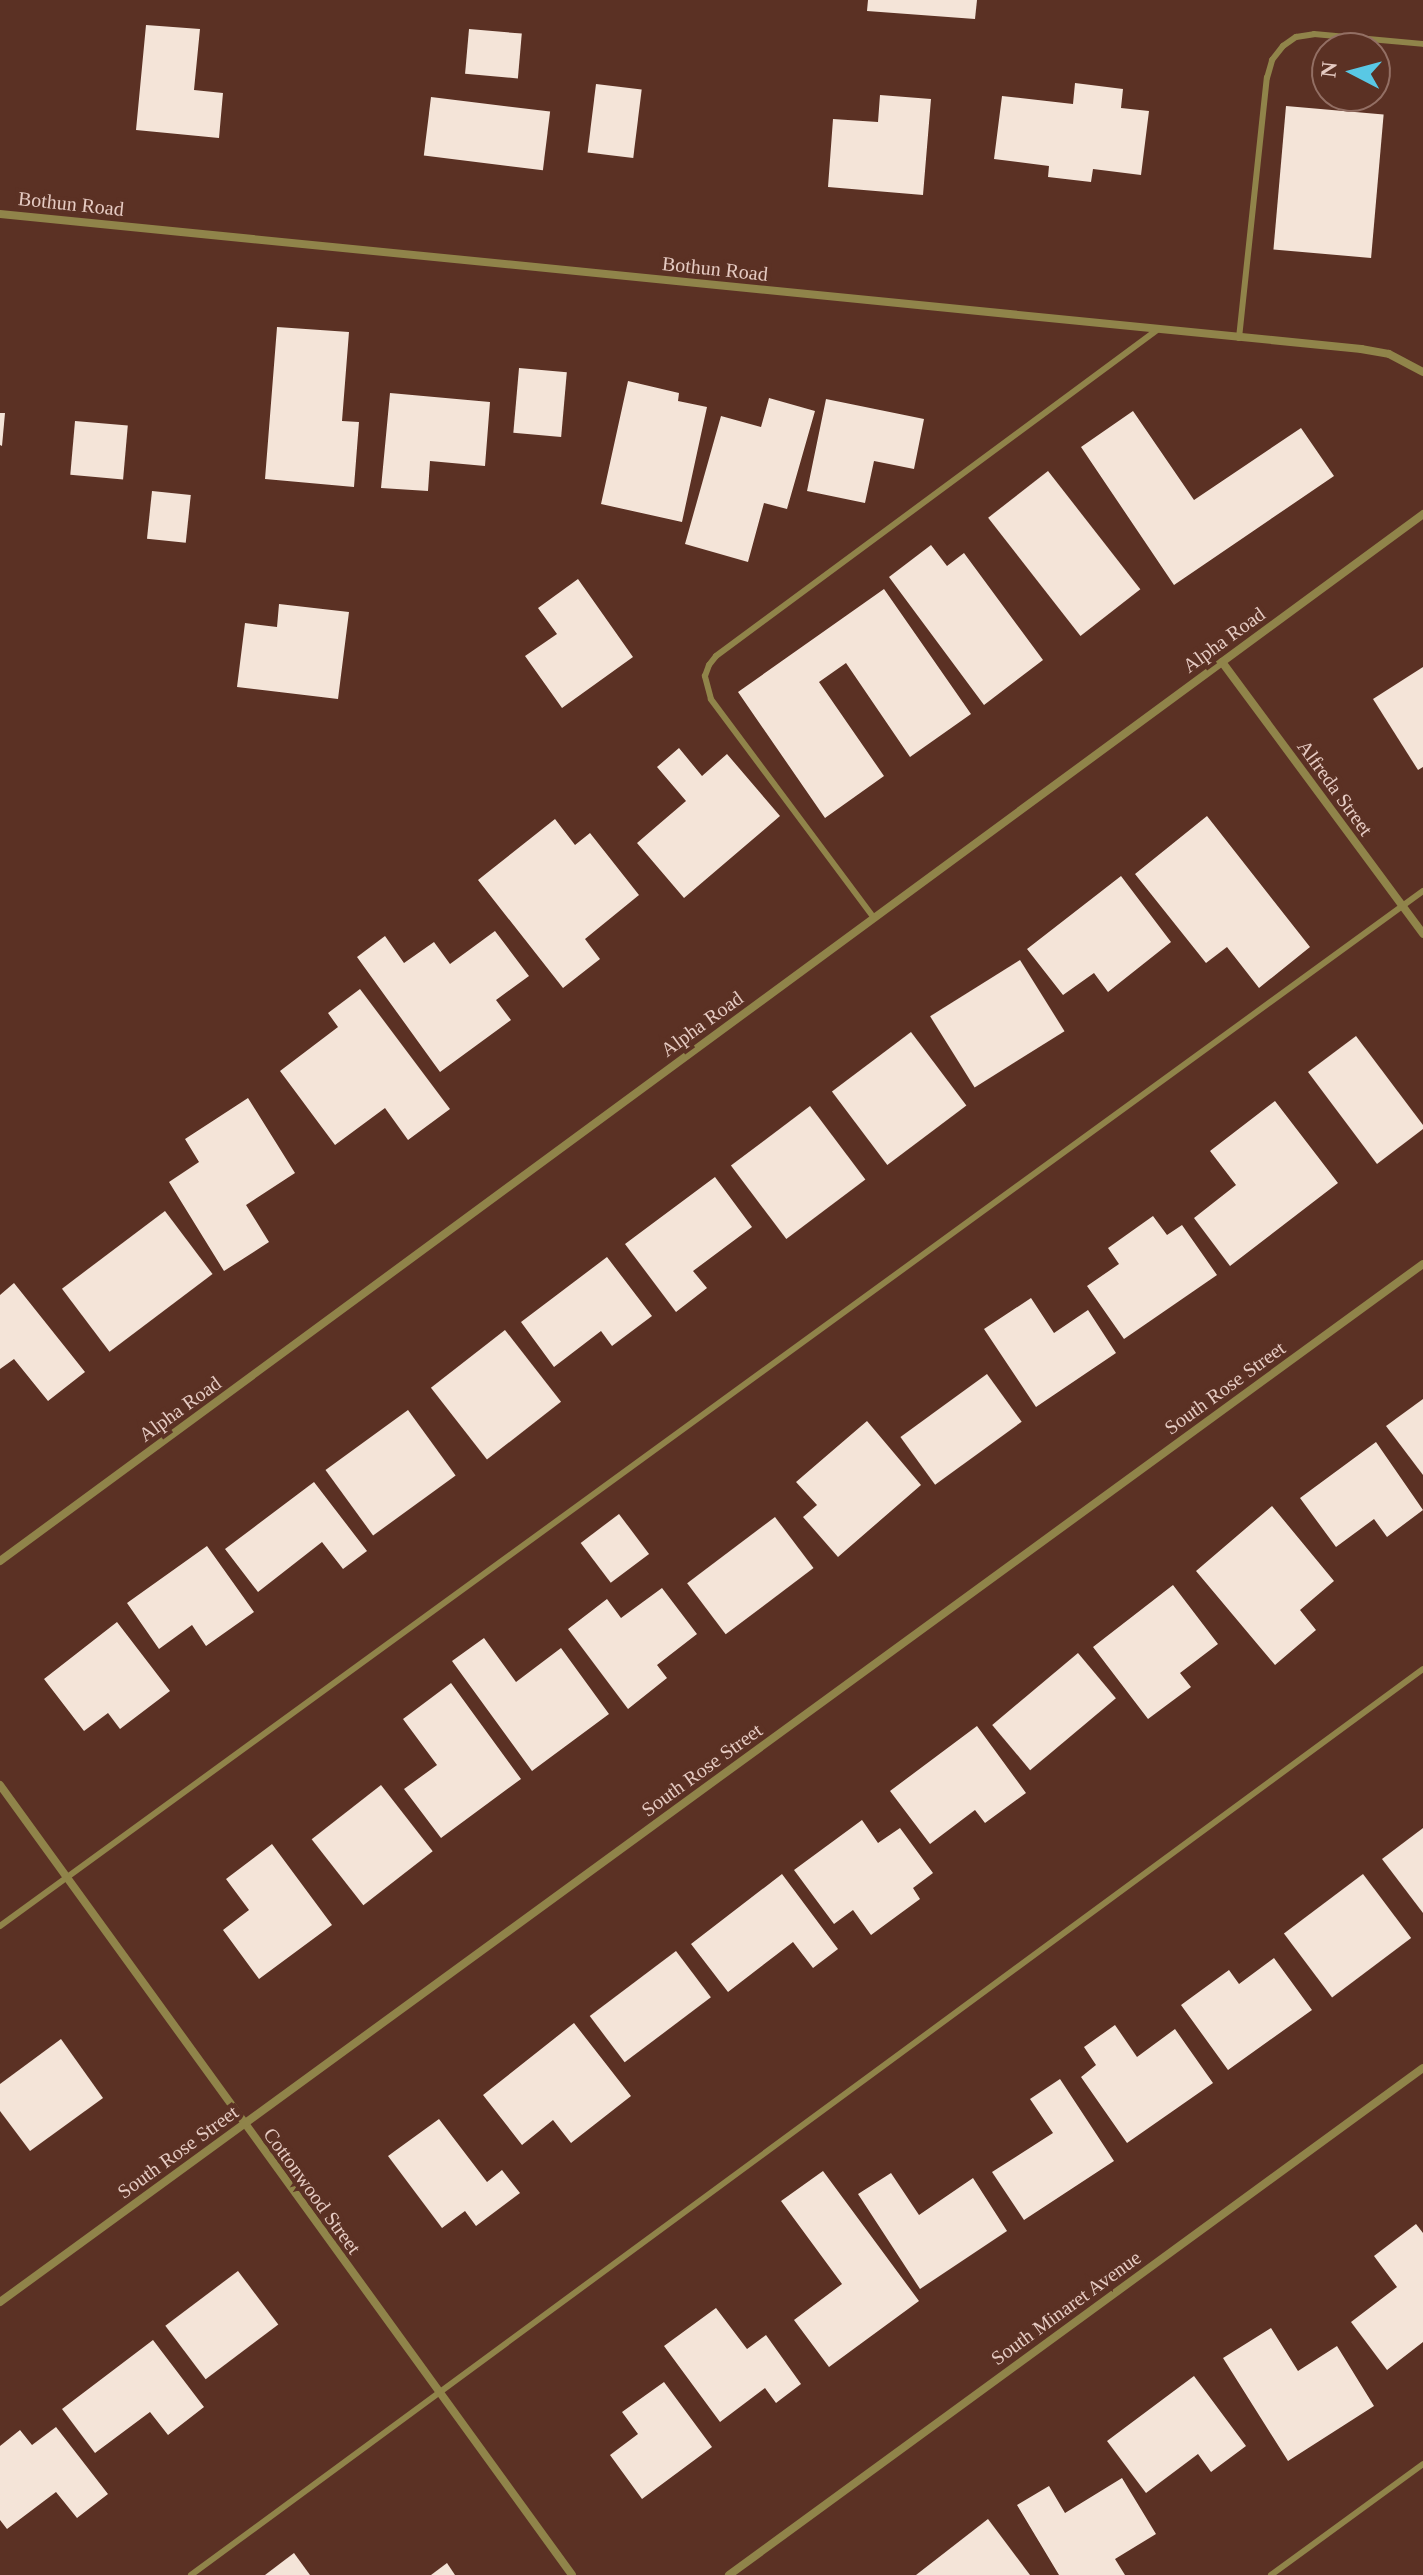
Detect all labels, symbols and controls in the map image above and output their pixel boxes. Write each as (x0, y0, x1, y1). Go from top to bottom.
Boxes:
north arrow (1311, 32, 1391, 112)
text: N (1315, 60, 1342, 79)
street label: Bothun Road (17, 187, 125, 221)
street label: Bothun Road (661, 252, 769, 286)
street label: Alpha Road (1178, 602, 1270, 678)
street label: Alfreda Street (1292, 735, 1378, 841)
street label: Alpha Road (656, 986, 748, 1062)
street label: South Rose Street (1160, 1336, 1290, 1440)
street label: Alpha Road (134, 1371, 226, 1447)
street label: South Rose Street (637, 1718, 767, 1822)
street label: South Rose Street (113, 2100, 243, 2204)
street label: Cottonwood Street (258, 2123, 366, 2259)
street label: South Minaret Avenue (986, 2245, 1146, 2371)

